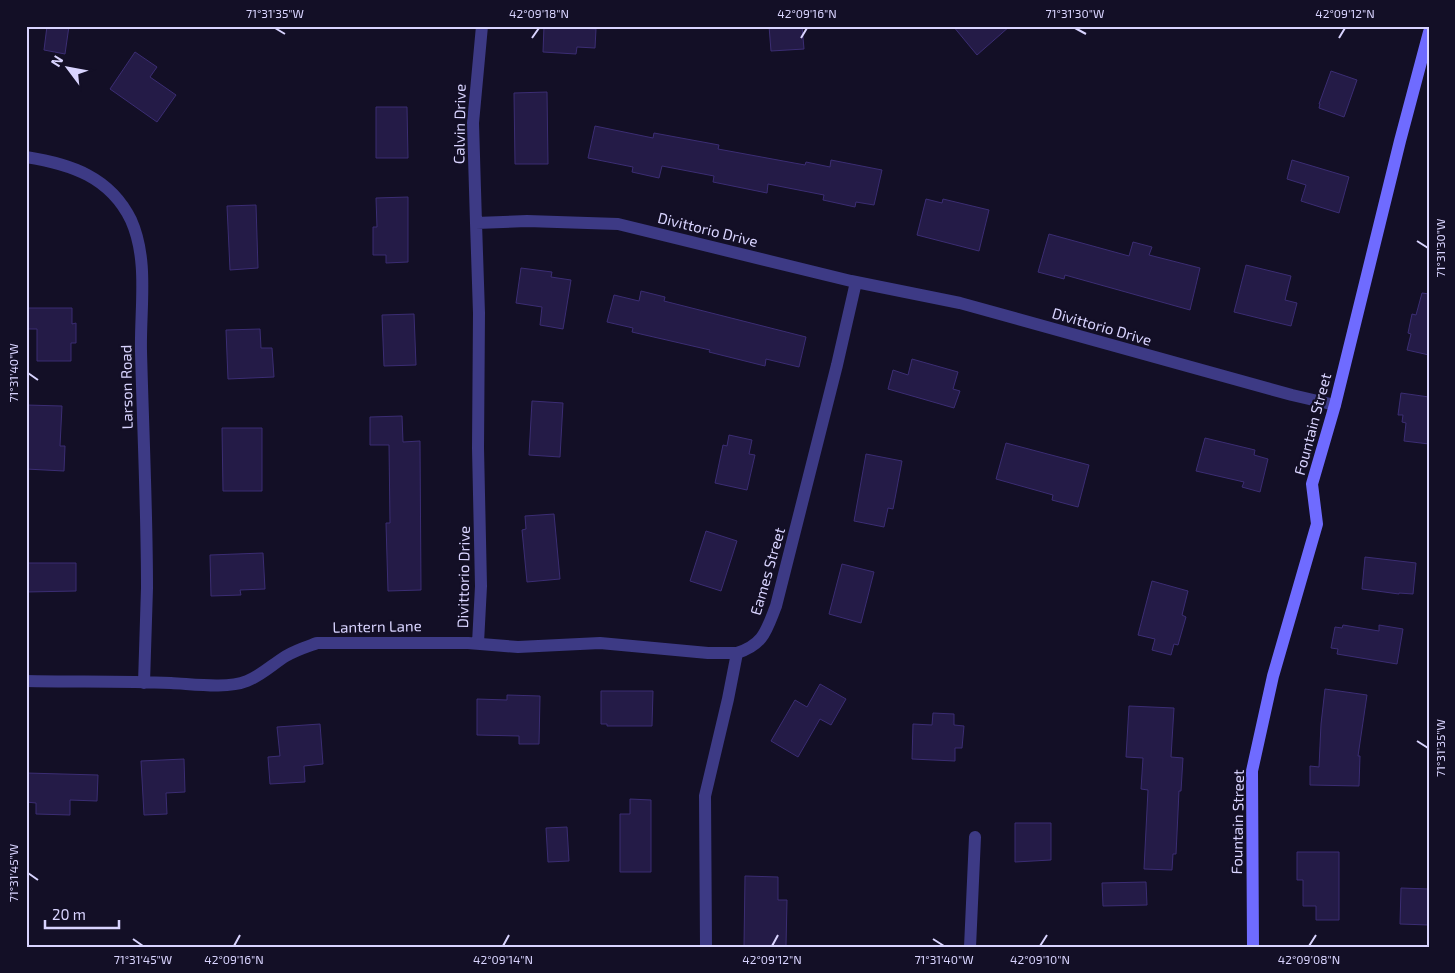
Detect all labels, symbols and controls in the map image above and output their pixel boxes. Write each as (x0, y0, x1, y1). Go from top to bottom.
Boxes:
text: 71°31'35"W (246, 6, 304, 20)
text: 42°09'18"N (509, 6, 569, 20)
text: 42°09'16"N (777, 6, 837, 20)
text: 71°31'30"W (1046, 6, 1104, 20)
text: 42°09'12"N (1315, 6, 1375, 20)
north arrow (42, 42, 92, 92)
text: N (47, 52, 66, 70)
street label: Calvin Drive (449, 84, 469, 164)
street label: Divittorio Drive (656, 208, 760, 250)
text: 71°31'30"W (1433, 219, 1447, 277)
street label: Divittorio Drive (1050, 303, 1154, 349)
text: 71°31'40"W (6, 343, 20, 403)
street label: Larson Road (116, 344, 136, 430)
street label: Fountain Street (1290, 371, 1334, 477)
street label: Eames Street (746, 525, 788, 617)
street label: Divittorio Drive (453, 526, 473, 628)
street label: Lantern Lane (332, 616, 422, 636)
text: 71°31'35"W (1433, 719, 1447, 777)
street label: Fountain Street (1227, 769, 1247, 875)
text: 71°31'45"W (6, 844, 20, 902)
scale bar (45, 898, 119, 930)
text: 20 m (52, 905, 86, 923)
text: 71°31'45"W (114, 952, 172, 966)
text: 42°09'16"N (204, 952, 264, 966)
text: 42°09'14"N (473, 952, 533, 966)
text: 42°09'12"N (742, 952, 802, 966)
text: 71°31'40"W (914, 952, 974, 966)
text: 42°09'10"N (1010, 952, 1070, 966)
text: 42°09'08"N (1278, 952, 1340, 966)

